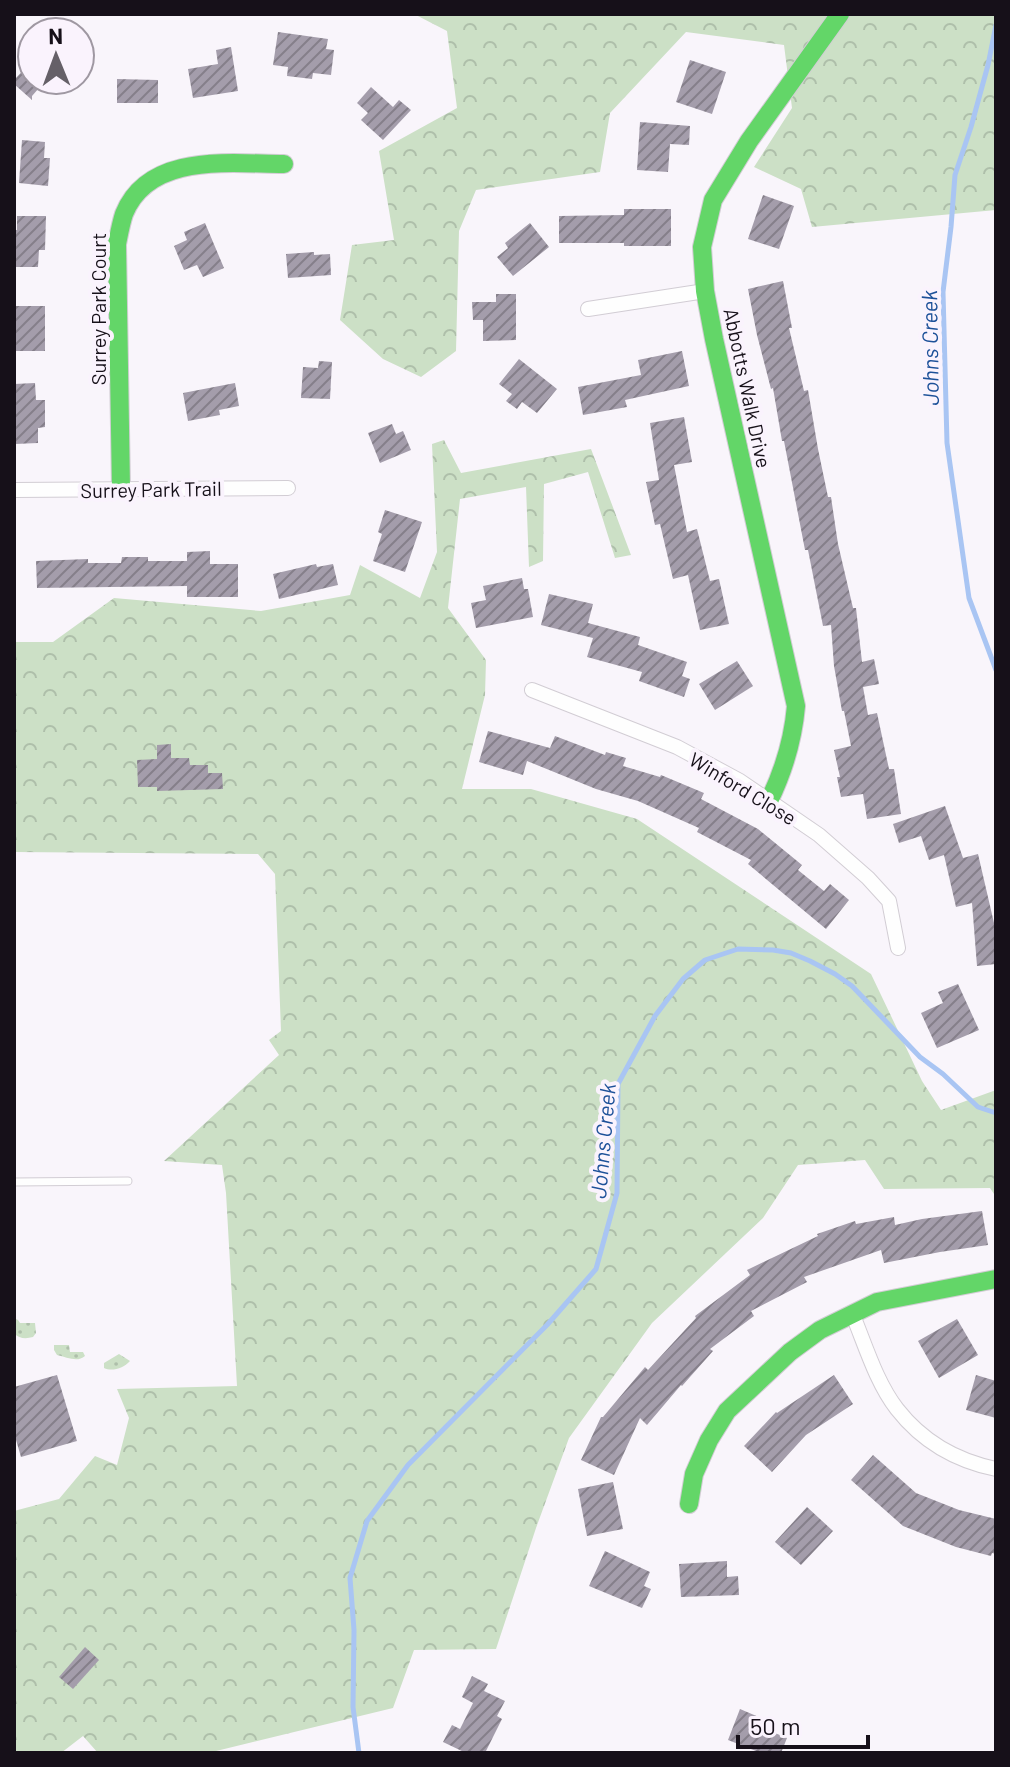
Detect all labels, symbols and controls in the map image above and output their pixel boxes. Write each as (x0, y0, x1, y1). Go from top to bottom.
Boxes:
north arrow (16, 16, 96, 96)
text: N (48, 22, 63, 48)
street label: Surrey Park Court (86, 233, 110, 385)
water label: Johns Creek (915, 290, 943, 406)
street label: Abbotts Walk Drive (719, 306, 777, 470)
street label: Surrey Park Trail (80, 476, 222, 502)
street label: Winford Close (685, 747, 801, 829)
water label: Johns Creek (584, 1082, 620, 1200)
scale bar (738, 1699, 868, 1749)
text: 50 m (750, 1711, 801, 1740)

